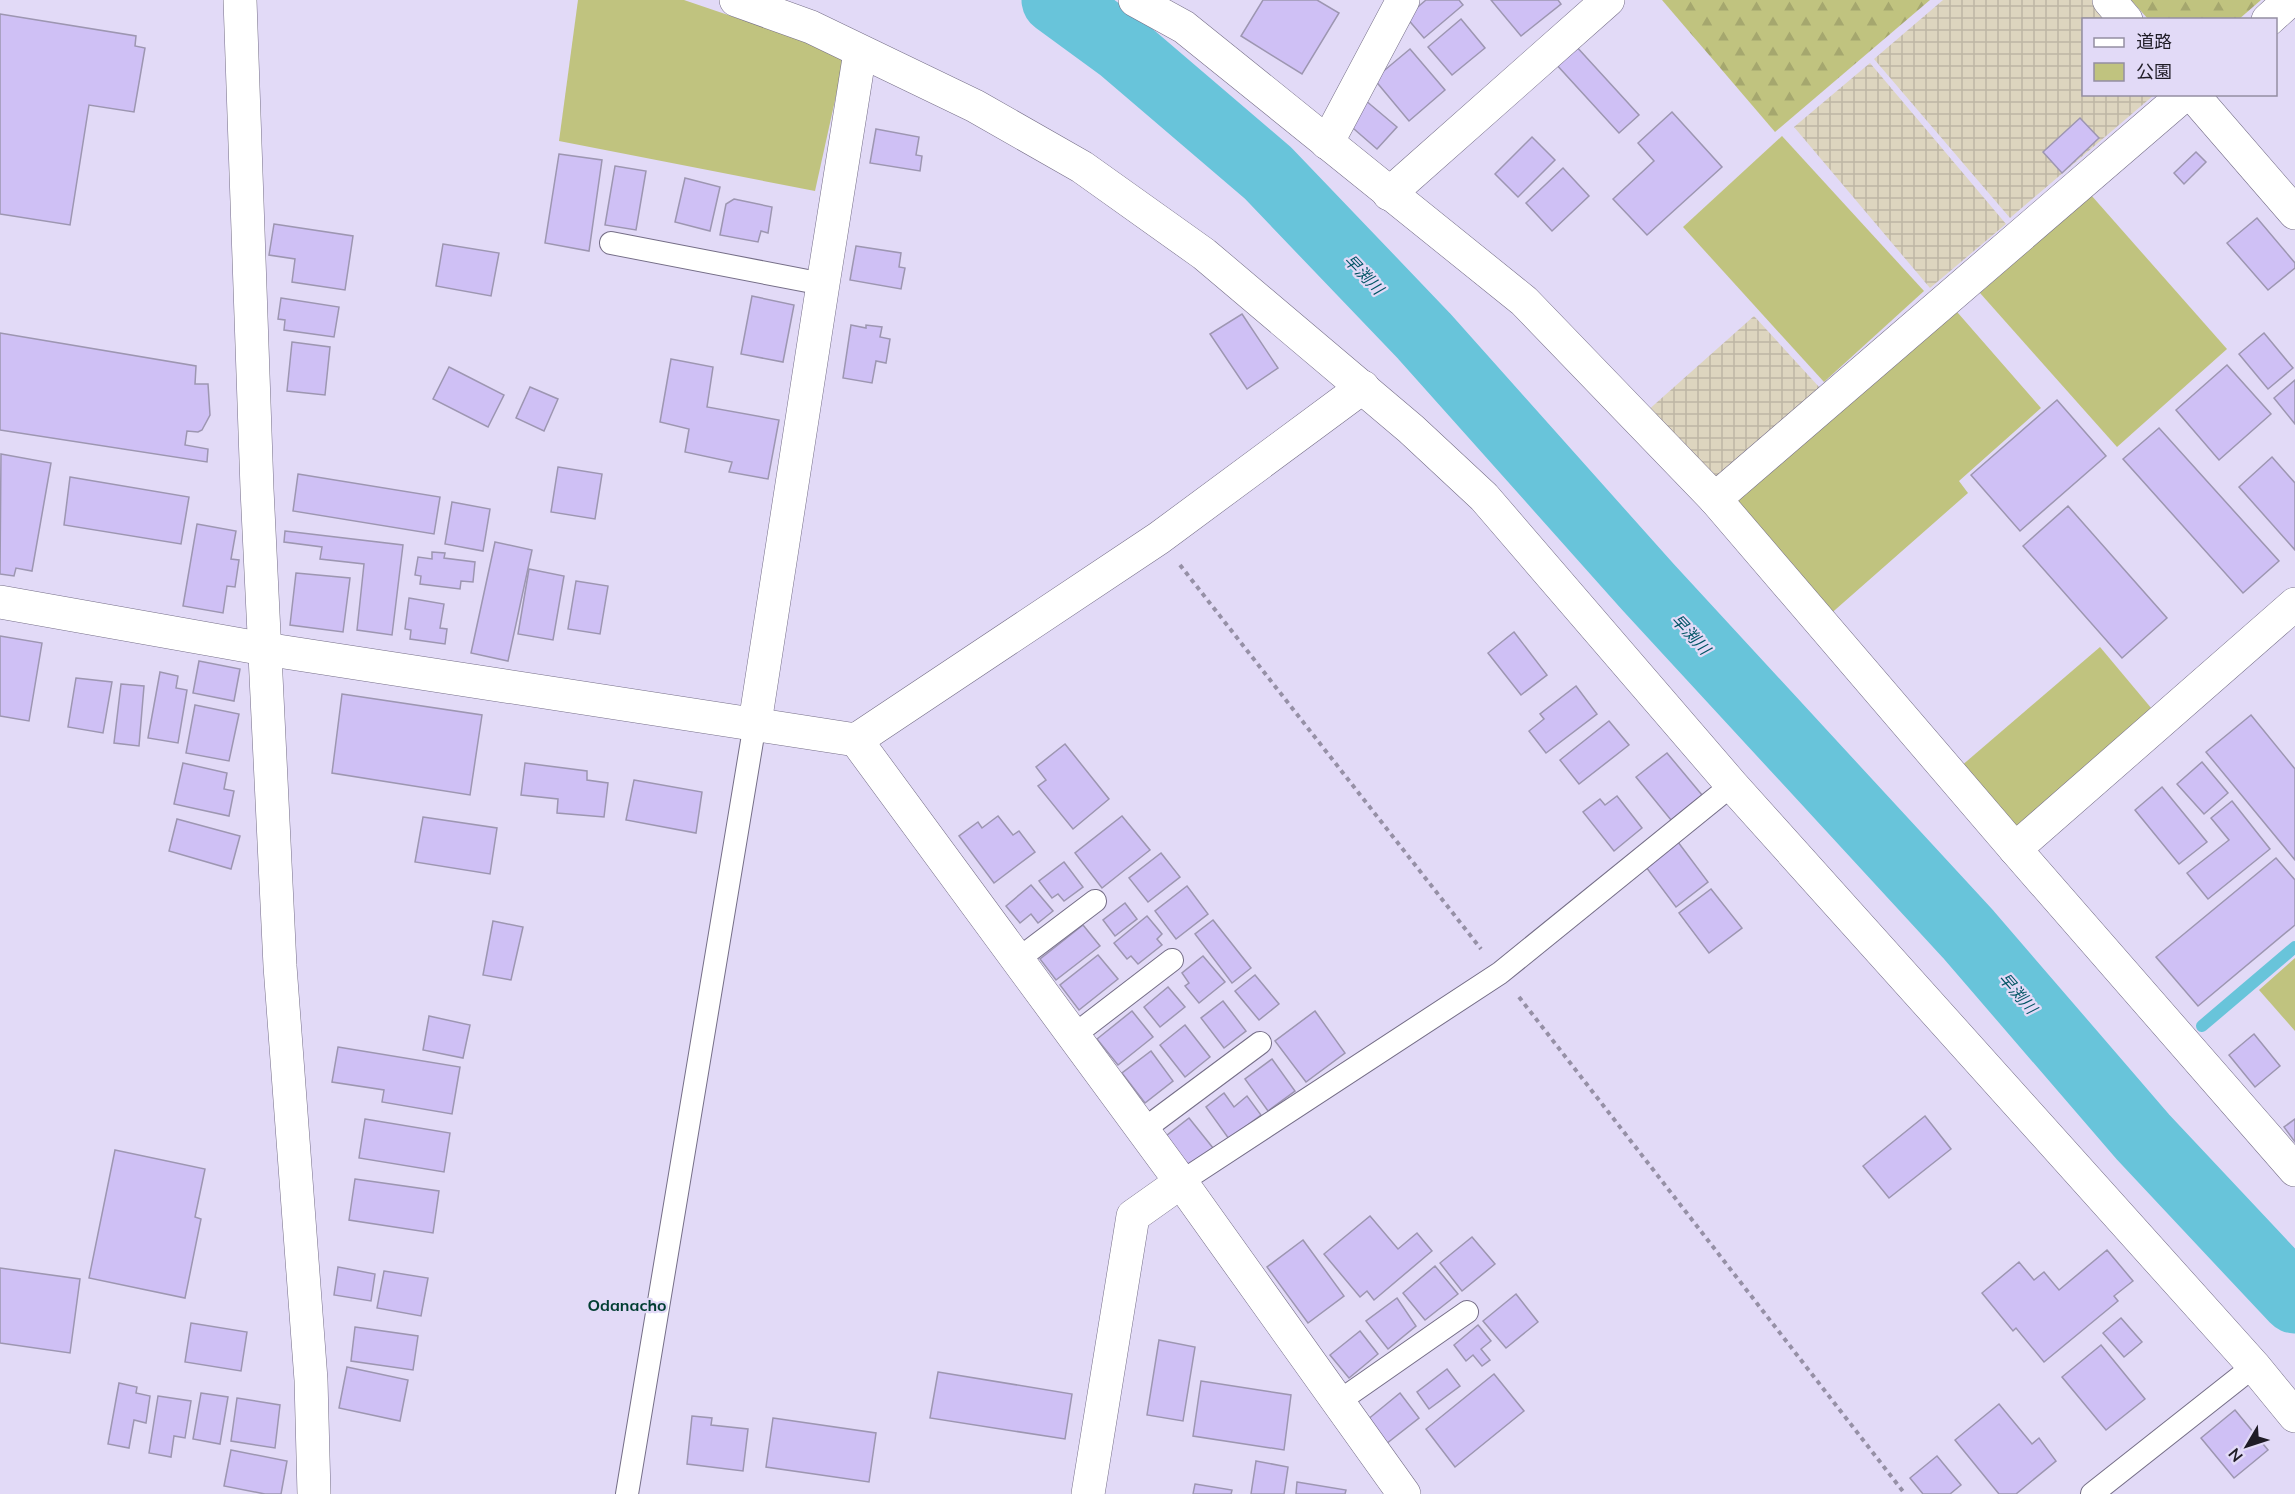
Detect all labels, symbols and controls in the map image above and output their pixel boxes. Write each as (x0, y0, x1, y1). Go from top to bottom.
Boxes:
legend (2082, 18, 2277, 96)
text: 道路 (2136, 30, 2172, 53)
text: 公園 (2136, 60, 2172, 83)
water label: 早渕川 (1340, 250, 1389, 300)
water label: 早渕川 (1667, 610, 1716, 660)
water label: 早渕川 (1995, 968, 2043, 1019)
district label: Odanacho (587, 1295, 667, 1315)
north arrow (2217, 1416, 2277, 1476)
text: N (2224, 1444, 2247, 1466)

